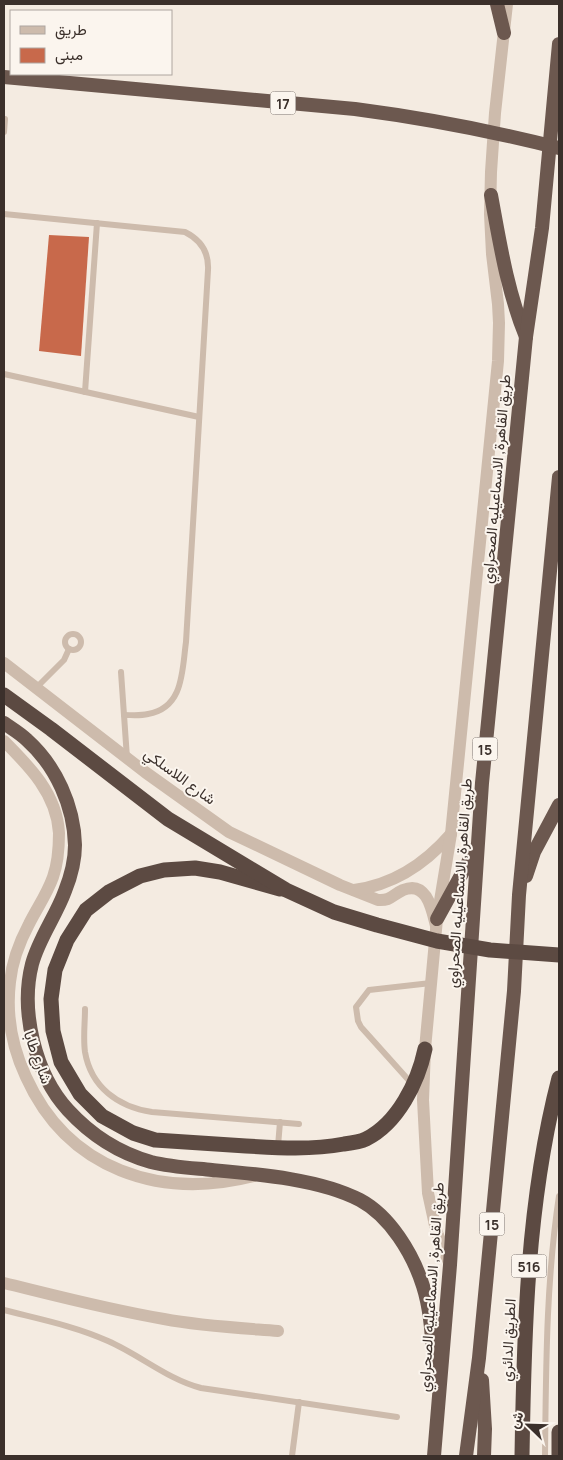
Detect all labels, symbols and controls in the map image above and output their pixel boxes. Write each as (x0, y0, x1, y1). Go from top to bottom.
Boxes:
legend (10, 10, 172, 75)
text: طريق (55, 19, 87, 40)
text: مبنى (55, 44, 83, 65)
road number: 17 (270, 92, 296, 115)
street label: طريق القاهرة, الاسماعيليه الصحراوي (476, 373, 519, 585)
road number: 15 (472, 738, 498, 761)
street label: شارع اللاسلكي (138, 743, 220, 812)
street label: طريق القاهرة, الاسماعيليه الصحراوي (441, 777, 480, 989)
street label: شارع طابا (18, 1027, 57, 1087)
street label: طريق القاهرة, الاسماعيليه الصحراوي (413, 1181, 452, 1393)
road number: 15 (480, 1212, 504, 1236)
road number: 516 (512, 1254, 546, 1278)
street label: الطريق الدائري (495, 1298, 524, 1382)
north arrow (503, 1400, 553, 1450)
text: ش (504, 1408, 528, 1431)

